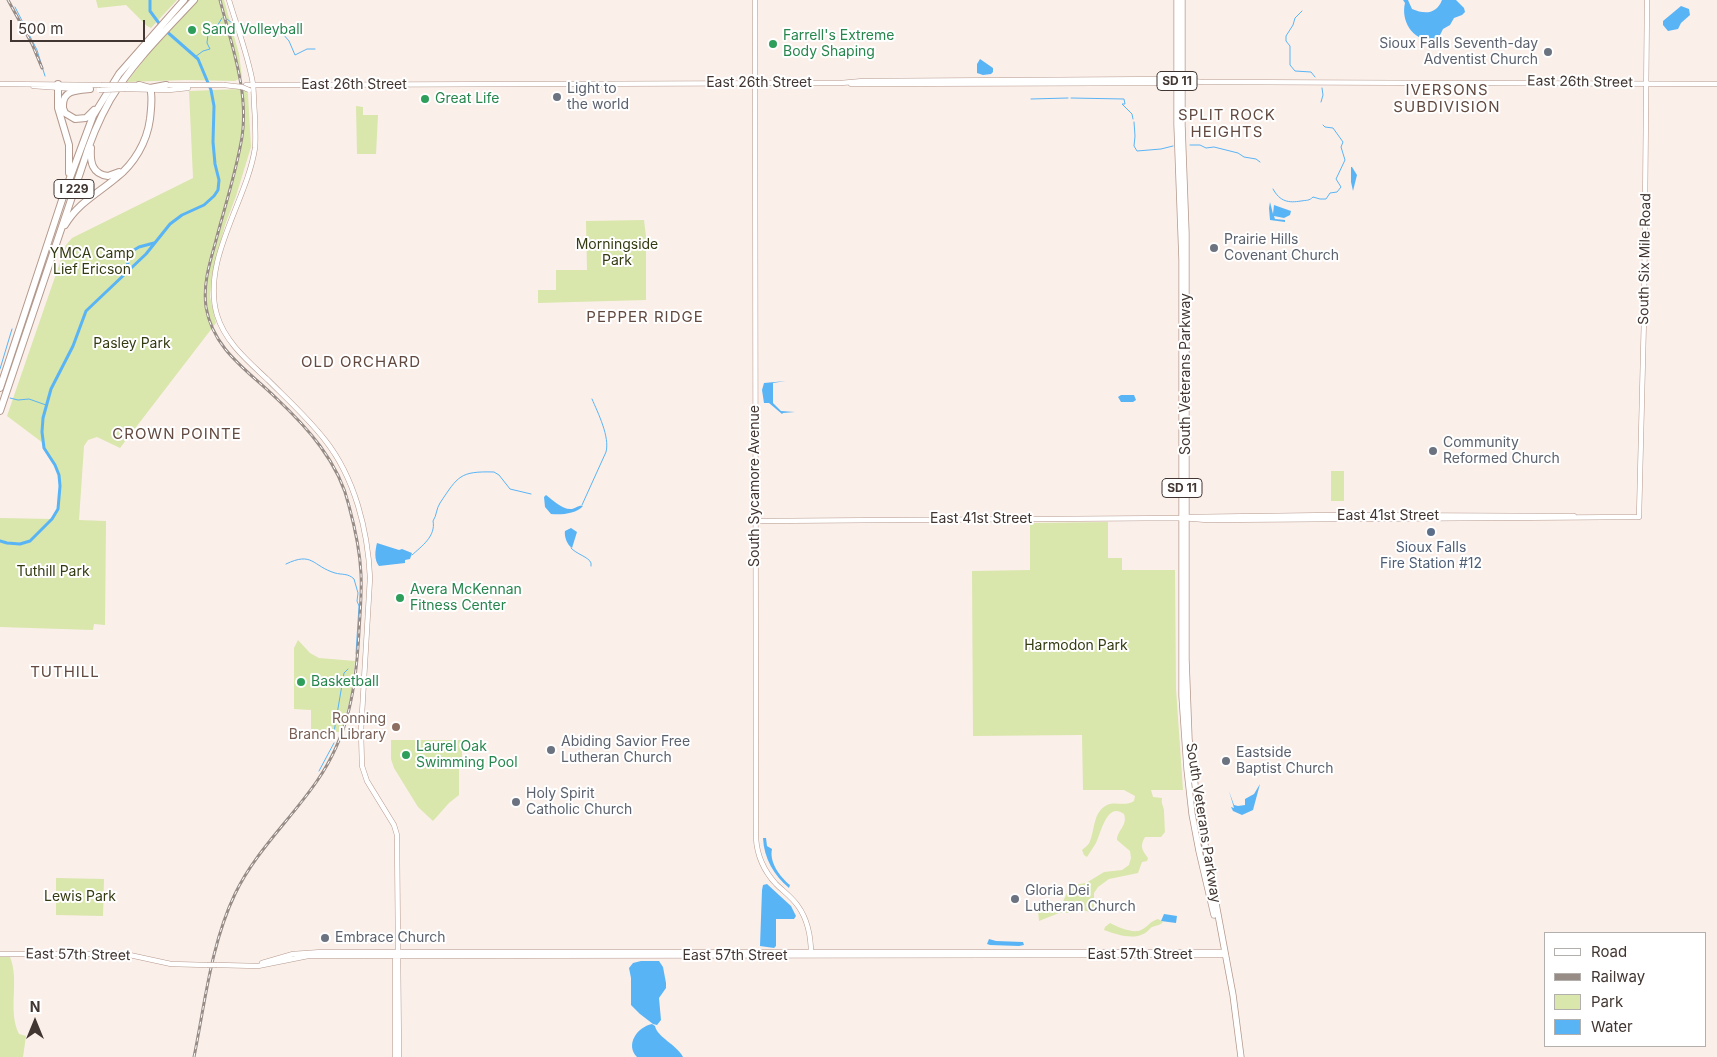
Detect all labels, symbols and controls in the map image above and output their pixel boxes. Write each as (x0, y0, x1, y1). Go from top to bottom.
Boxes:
scale bar (12, 10, 148, 42)
text: 500 m (18, 19, 63, 38)
place label: Sand Volleyball (202, 22, 303, 38)
marker: Sand Volleyball (186, 24, 198, 36)
place label: Farrell's Extreme Body Shaping (783, 28, 894, 60)
place label: Sioux Falls Seventh-day Adventist Church (1379, 36, 1538, 68)
marker: Farrell's Extreme Body Shaping (767, 38, 779, 50)
marker: Sioux Falls Seventh-day Adventist Church (1542, 46, 1554, 58)
road number: SD 11 (1157, 72, 1197, 90)
street label: East 26th Street (1527, 73, 1633, 91)
street label: East 26th Street (706, 75, 812, 91)
street label: East 26th Street (301, 77, 407, 93)
place label: Light to the world (567, 81, 629, 114)
district label: IVERSONS SUBDIVISION (1392, 81, 1502, 116)
place label: Great Life (435, 91, 499, 107)
marker: Light to the world (551, 91, 563, 103)
marker: Great Life (419, 93, 431, 105)
district label: SPLIT ROCK HEIGHTS (1177, 106, 1277, 141)
road number: I 229 (54, 180, 94, 198)
street label: South Six Mile Road (1635, 193, 1655, 325)
place label: Prairie Hills Covenant Church (1224, 232, 1339, 264)
park label: Morningside Park (576, 237, 658, 270)
marker: Prairie Hills Covenant Church (1208, 242, 1220, 254)
park label: YMCA Camp Lief Ericson (50, 246, 134, 278)
street label: South Veterans Parkway (1178, 293, 1194, 455)
district label: PEPPER RIDGE (585, 308, 705, 326)
park label: Pasley Park (93, 336, 171, 352)
district label: OLD ORCHARD (300, 353, 422, 371)
street label: South Sycamore Avenue (747, 405, 763, 567)
district label: CROWN POINTE (111, 425, 243, 443)
place label: Community Reformed Church (1443, 435, 1560, 468)
marker: Community Reformed Church (1427, 445, 1439, 457)
road number: SD 11 (1162, 478, 1202, 498)
street label: East 41st Street (1337, 508, 1439, 524)
street label: East 41st Street (930, 511, 1032, 527)
marker: Sioux Falls Fire Station #12 (1425, 526, 1437, 538)
place label: Sioux Falls Fire Station #12 (1380, 540, 1482, 572)
park label: Tuthill Park (16, 564, 90, 580)
place label: Avera McKennan Fitness Center (410, 582, 522, 614)
marker: Avera McKennan Fitness Center (394, 592, 406, 604)
park label: Harmodon Park (1024, 638, 1128, 654)
district label: TUTHILL (29, 663, 101, 681)
place label: Basketball (311, 674, 379, 690)
marker: Basketball (295, 676, 307, 688)
place label: Ronning Branch Library (289, 711, 386, 744)
marker: Ronning Branch Library (390, 721, 402, 733)
place label: Abiding Savior Free Lutheran Church (561, 734, 690, 766)
place label: Laurel Oak Swimming Pool (416, 739, 518, 772)
street label: South Veterans Parkway (1182, 742, 1224, 904)
marker: Abiding Savior Free Lutheran Church (545, 744, 557, 756)
place label: Eastside Baptist Church (1236, 745, 1334, 778)
marker: Laurel Oak Swimming Pool (400, 749, 412, 761)
marker: Eastside Baptist Church (1220, 755, 1232, 767)
place label: Holy Spirit Catholic Church (526, 786, 632, 819)
marker: Holy Spirit Catholic Church (510, 796, 522, 808)
place label: Gloria Dei Lutheran Church (1025, 883, 1136, 916)
park label: Lewis Park (44, 889, 116, 905)
marker: Gloria Dei Lutheran Church (1009, 893, 1021, 905)
place label: Embrace Church (335, 930, 446, 946)
marker: Embrace Church (319, 932, 331, 944)
legend (1544, 932, 1707, 1047)
text: Road (1591, 942, 1627, 961)
street label: East 57th Street (25, 946, 131, 964)
street label: East 57th Street (1088, 947, 1192, 963)
street label: East 57th Street (683, 948, 787, 964)
text: Railway (1591, 967, 1645, 986)
text: Park (1591, 992, 1623, 1011)
north arrow (10, 997, 60, 1047)
text: N (30, 998, 40, 1015)
text: Water (1591, 1017, 1633, 1036)

